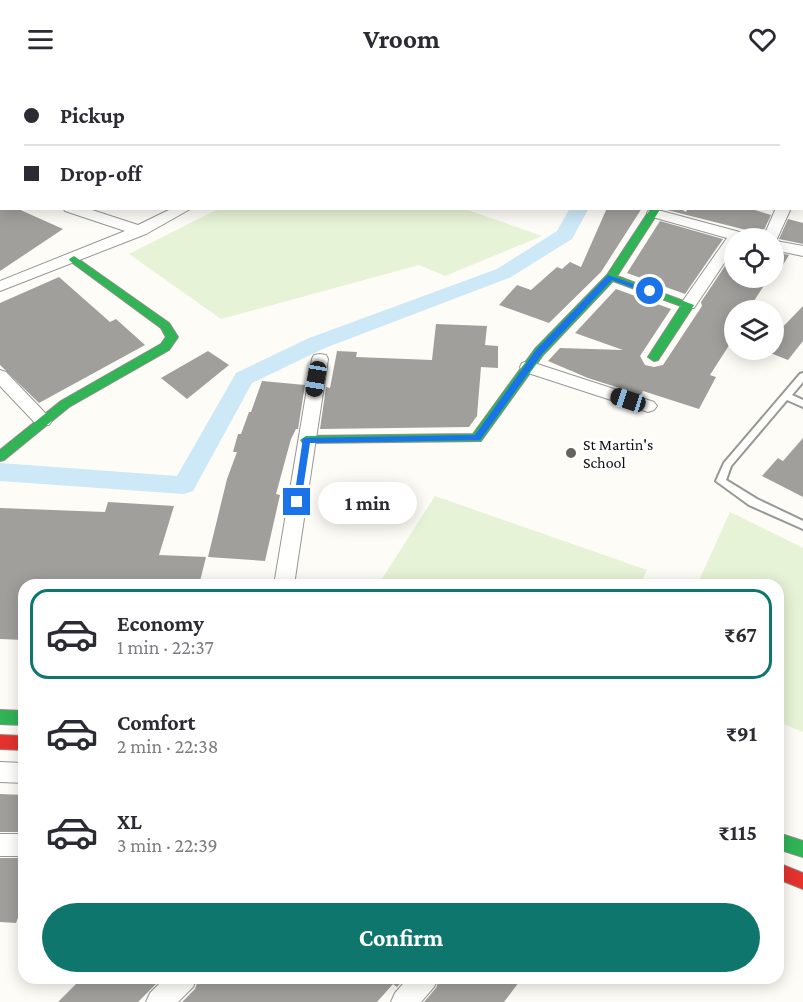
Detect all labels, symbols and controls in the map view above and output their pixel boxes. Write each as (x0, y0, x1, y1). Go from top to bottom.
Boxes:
icon: menu (24, 23, 57, 56)
icon: heart (746, 23, 779, 56)
text: Vroom (363, 24, 440, 54)
text: Pickup (60, 103, 125, 128)
text: Drop-off (60, 161, 142, 186)
map controls (724, 228, 784, 360)
button: locate (724, 228, 784, 288)
route start (636, 277, 663, 304)
button: layers (724, 300, 784, 360)
car (304, 360, 328, 398)
car (608, 386, 648, 414)
place label: St Martin's School (583, 436, 653, 471)
marker: St Martin's School (564, 446, 578, 460)
callout: 1 min (318, 481, 417, 523)
route end (283, 488, 310, 515)
text: 1 min (345, 492, 390, 514)
icon: car (45, 607, 99, 661)
text: Economy (117, 611, 204, 636)
text: ₹67 (724, 622, 757, 647)
text: 1 min · 22:37 (117, 636, 214, 658)
icon: car (45, 706, 99, 760)
text: Comfort (117, 710, 195, 735)
text: ₹91 (726, 721, 757, 746)
text: 2 min · 22:38 (117, 735, 218, 757)
icon: car (45, 805, 99, 859)
text: XL (117, 809, 142, 834)
text: ₹115 (718, 820, 757, 845)
text: 3 min · 22:39 (117, 834, 218, 856)
button: Confirm (42, 903, 760, 972)

